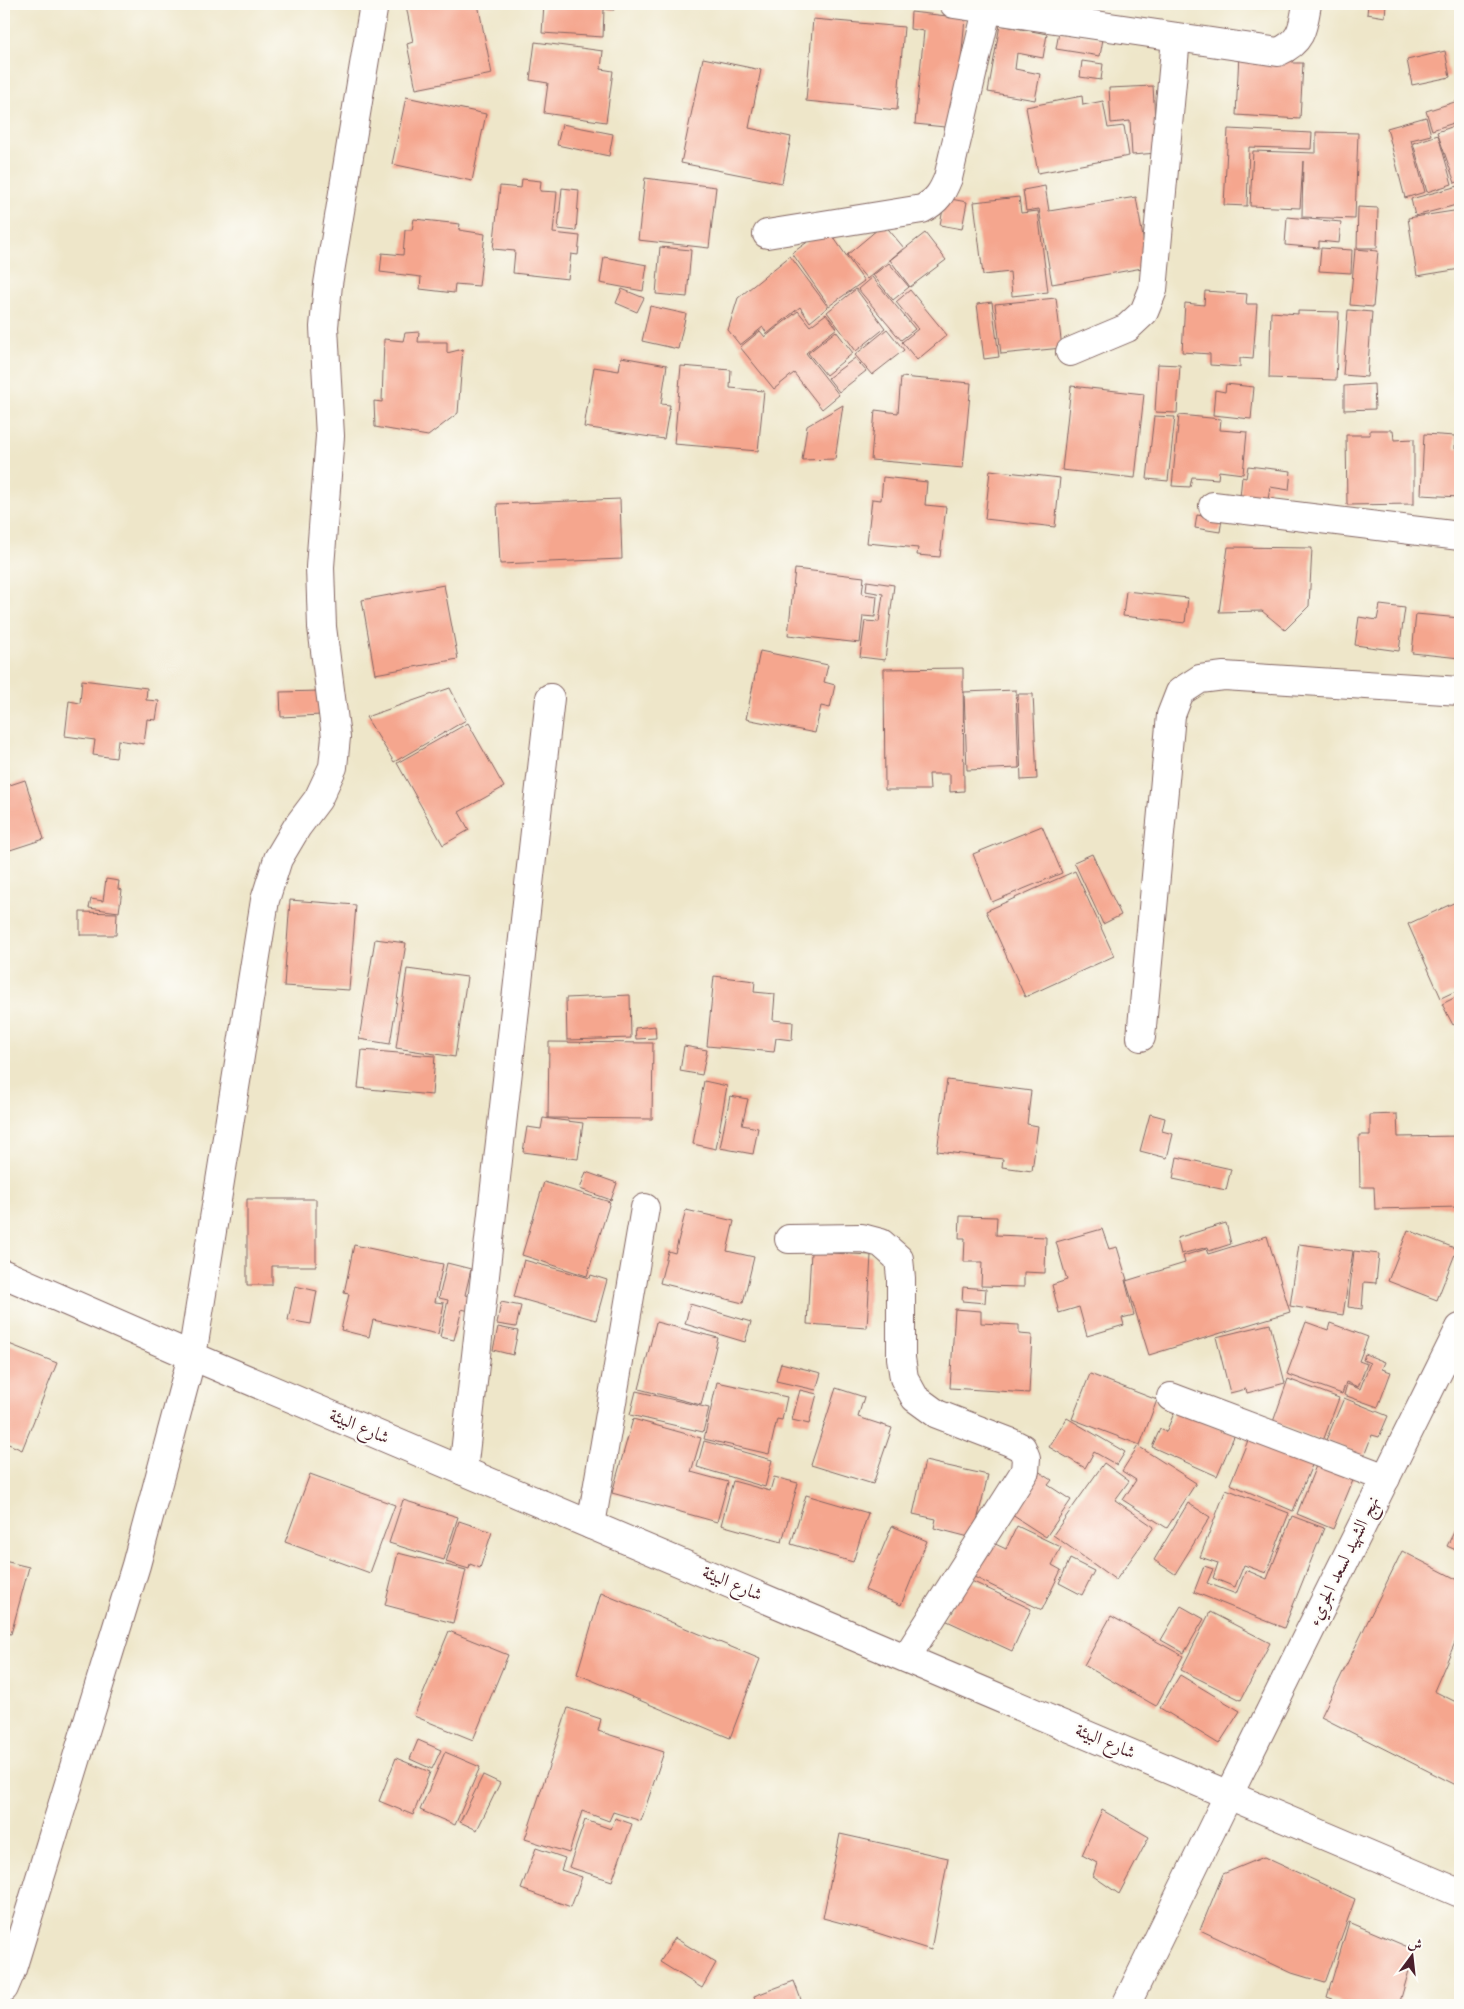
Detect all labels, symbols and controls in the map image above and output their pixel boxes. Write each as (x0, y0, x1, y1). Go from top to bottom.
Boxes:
street label: شارع البيئة (324, 1406, 392, 1452)
street label: نهج الشهيد لسعد الجريء (1305, 1493, 1389, 1631)
street label: شارع البيئة (697, 1563, 765, 1609)
street label: شارع البيئة (1070, 1721, 1138, 1767)
north arrow (1386, 1932, 1436, 1982)
text: ش (1407, 1936, 1424, 1953)

